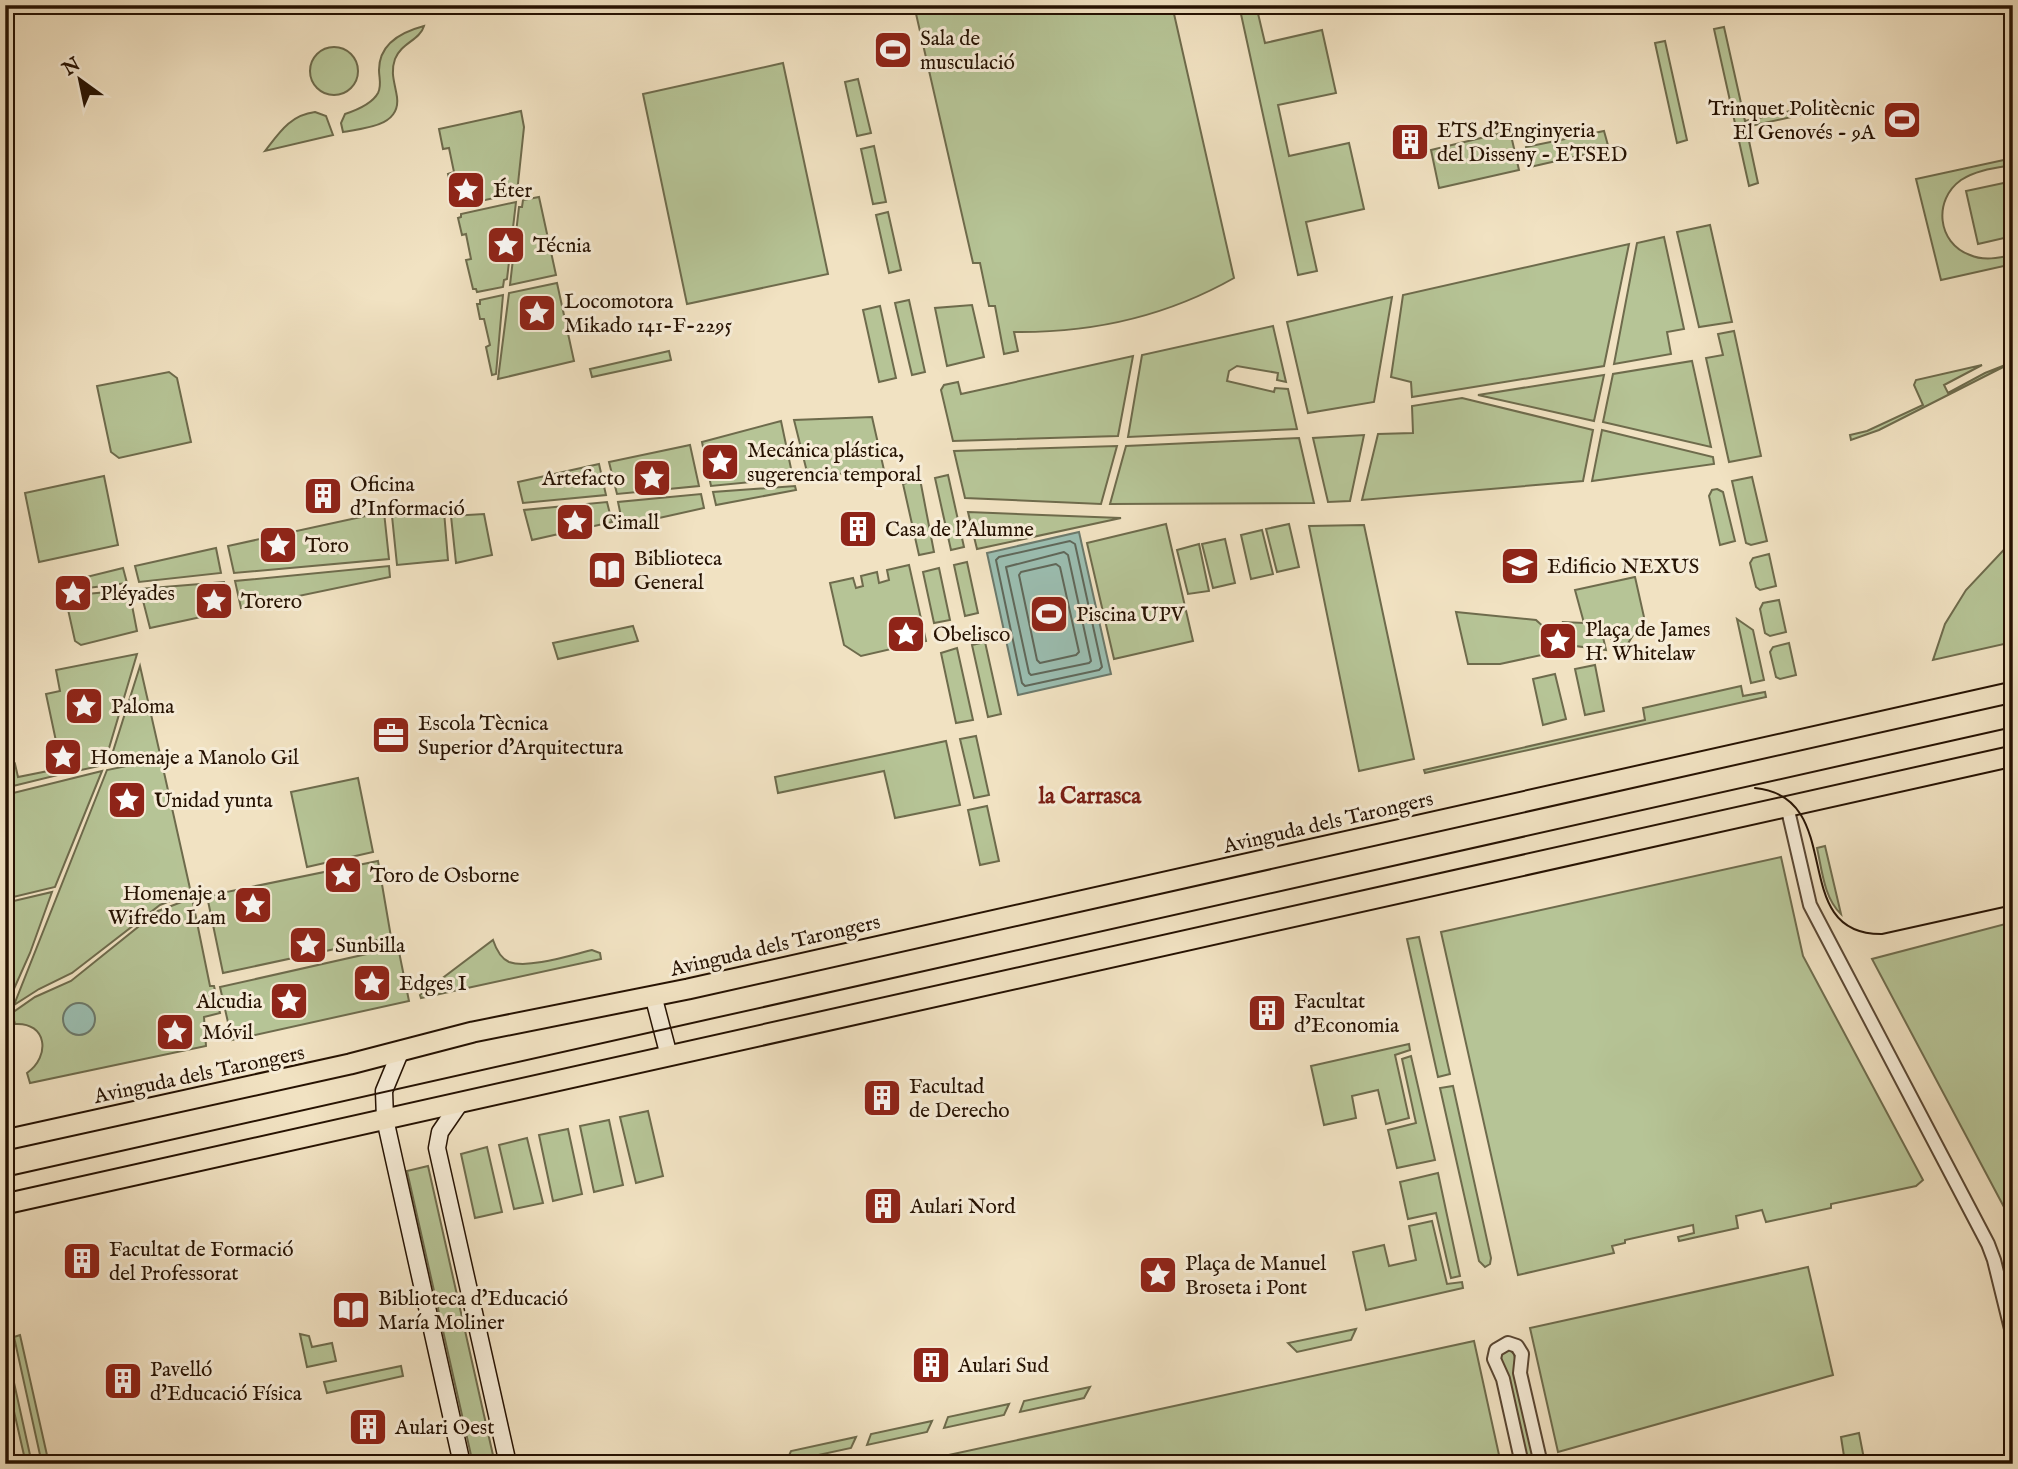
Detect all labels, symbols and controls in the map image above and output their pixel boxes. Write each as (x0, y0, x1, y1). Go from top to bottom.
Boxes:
place label: Sala de musculació (920, 26, 1015, 77)
sports icon: Sala de musculació (872, 29, 914, 71)
north arrow (46, 46, 116, 116)
text: N (58, 53, 86, 83)
place label: Trinquet Politècnic El Genovés - 9A (1708, 96, 1876, 147)
sports icon: Trinquet Politècnic El Genovés - 9A (1881, 99, 1923, 141)
place label: ETS d'Enginyeria del Disseny - ETSED (1437, 118, 1627, 169)
building icon: ETS d'Enginyeria del Disseny - ETSED (1389, 121, 1431, 163)
place icon: Éter (445, 169, 487, 211)
place label: Éter (493, 177, 532, 205)
place icon: Técnia (485, 224, 527, 266)
place label: Técnia (533, 233, 592, 260)
place label: Locomotora Mikado 141-F-2295 (564, 289, 732, 340)
place icon: Locomotora Mikado 141-F-2295 (516, 292, 558, 334)
place label: Mecánica plástica, sugerencia temporal (747, 438, 922, 489)
place icon: Mecánica plástica, sugerencia temporal (699, 441, 741, 483)
place icon: Artefacto (631, 457, 673, 499)
place label: Artefacto (541, 466, 625, 493)
place label: Oficina d'Informació (350, 472, 465, 523)
building icon: Oficina d'Informació (302, 475, 344, 517)
place icon: Cimall (554, 501, 596, 543)
building icon: Casa de l'Alumne (837, 508, 879, 550)
place label: Cimall (602, 510, 660, 537)
place label: Casa de l'Alumne (885, 517, 1034, 544)
place icon: Toro (257, 524, 299, 566)
place label: Toro (305, 533, 349, 560)
school or university icon: Edificio NEXUS (1499, 545, 1541, 587)
place label: Biblioteca General (634, 546, 723, 597)
library icon: Biblioteca General (586, 549, 628, 591)
place label: Edificio NEXUS (1547, 554, 1699, 581)
place icon: Pléyades (52, 572, 94, 614)
place icon: Torero (193, 580, 235, 622)
place label: Pléyades (100, 581, 175, 608)
place label: Torero (241, 589, 302, 616)
sports icon: Piscina UPV (1028, 593, 1070, 635)
place label: Piscina UPV (1076, 602, 1186, 629)
place icon: Obelisco (885, 613, 927, 655)
place label: Plaça de James H. Whitelaw (1585, 617, 1710, 668)
place icon: Plaça de James H. Whitelaw (1537, 620, 1579, 662)
place label: Obelisco (933, 622, 1010, 649)
place icon: Paloma (63, 685, 105, 727)
place label: Paloma (111, 694, 175, 721)
place label: Escola Tècnica Superior d'Arquitectura (418, 711, 624, 762)
office icon: Escola Tècnica Superior d'Arquitectura (370, 714, 412, 756)
place icon: Homenaje a Manolo Gil (42, 736, 84, 778)
place label: Homenaje a Manolo Gil (90, 745, 299, 772)
place icon: Unidad yunta (106, 779, 148, 821)
district label: la Carrasca (1038, 782, 1142, 811)
street label: Avinguda dels Tarongers (1220, 786, 1436, 861)
place label: Unidad yunta (154, 788, 274, 815)
place icon: Toro de Osborne (322, 854, 364, 896)
place label: Toro de Osborne (370, 863, 520, 890)
place label: Homenaje a Wifredo Lam (108, 881, 227, 932)
place icon: Homenaje a Wifredo Lam (232, 884, 274, 926)
street label: Avinguda dels Tarongers (667, 909, 883, 984)
place icon: Sunbilla (287, 924, 329, 966)
place label: Sunbilla (335, 933, 406, 960)
place icon: Edges I (351, 962, 393, 1004)
place label: Edges I (399, 971, 467, 998)
place icon: Alcudia (268, 980, 310, 1022)
place label: Alcudia (195, 989, 263, 1016)
place label: Facultat d'Economia (1294, 989, 1400, 1040)
building icon: Facultat d'Economia (1246, 992, 1288, 1034)
place icon: Móvil (154, 1011, 196, 1053)
place label: Móvil (202, 1020, 254, 1047)
street label: Avinguda dels Tarongers (91, 1040, 307, 1111)
place label: Facultad de Derecho (909, 1074, 1010, 1125)
building icon: Facultad de Derecho (861, 1077, 903, 1119)
building icon: Aulari Nord (862, 1185, 904, 1227)
place label: Aulari Nord (909, 1194, 1016, 1221)
place label: Facultat de Formació del Professorat (109, 1237, 294, 1288)
building icon: Facultat de Formació del Professorat (61, 1240, 103, 1282)
place label: Plaça de Manuel Broseta i Pont (1185, 1251, 1326, 1302)
place icon: Plaça de Manuel Broseta i Pont (1137, 1254, 1179, 1296)
place label: Biblioteca d'Educació María Moliner (378, 1286, 568, 1337)
library icon: Biblioteca d'Educació María Moliner (330, 1289, 372, 1331)
building icon: Aulari Sud (910, 1344, 952, 1386)
place label: Aulari Sud (957, 1353, 1049, 1380)
place label: Pavelló d'Educació Física (150, 1357, 303, 1408)
building icon: Pavelló d'Educació Física (102, 1360, 144, 1402)
building icon: Aulari Oest (347, 1406, 389, 1448)
place label: Aulari Oest (394, 1415, 494, 1442)

